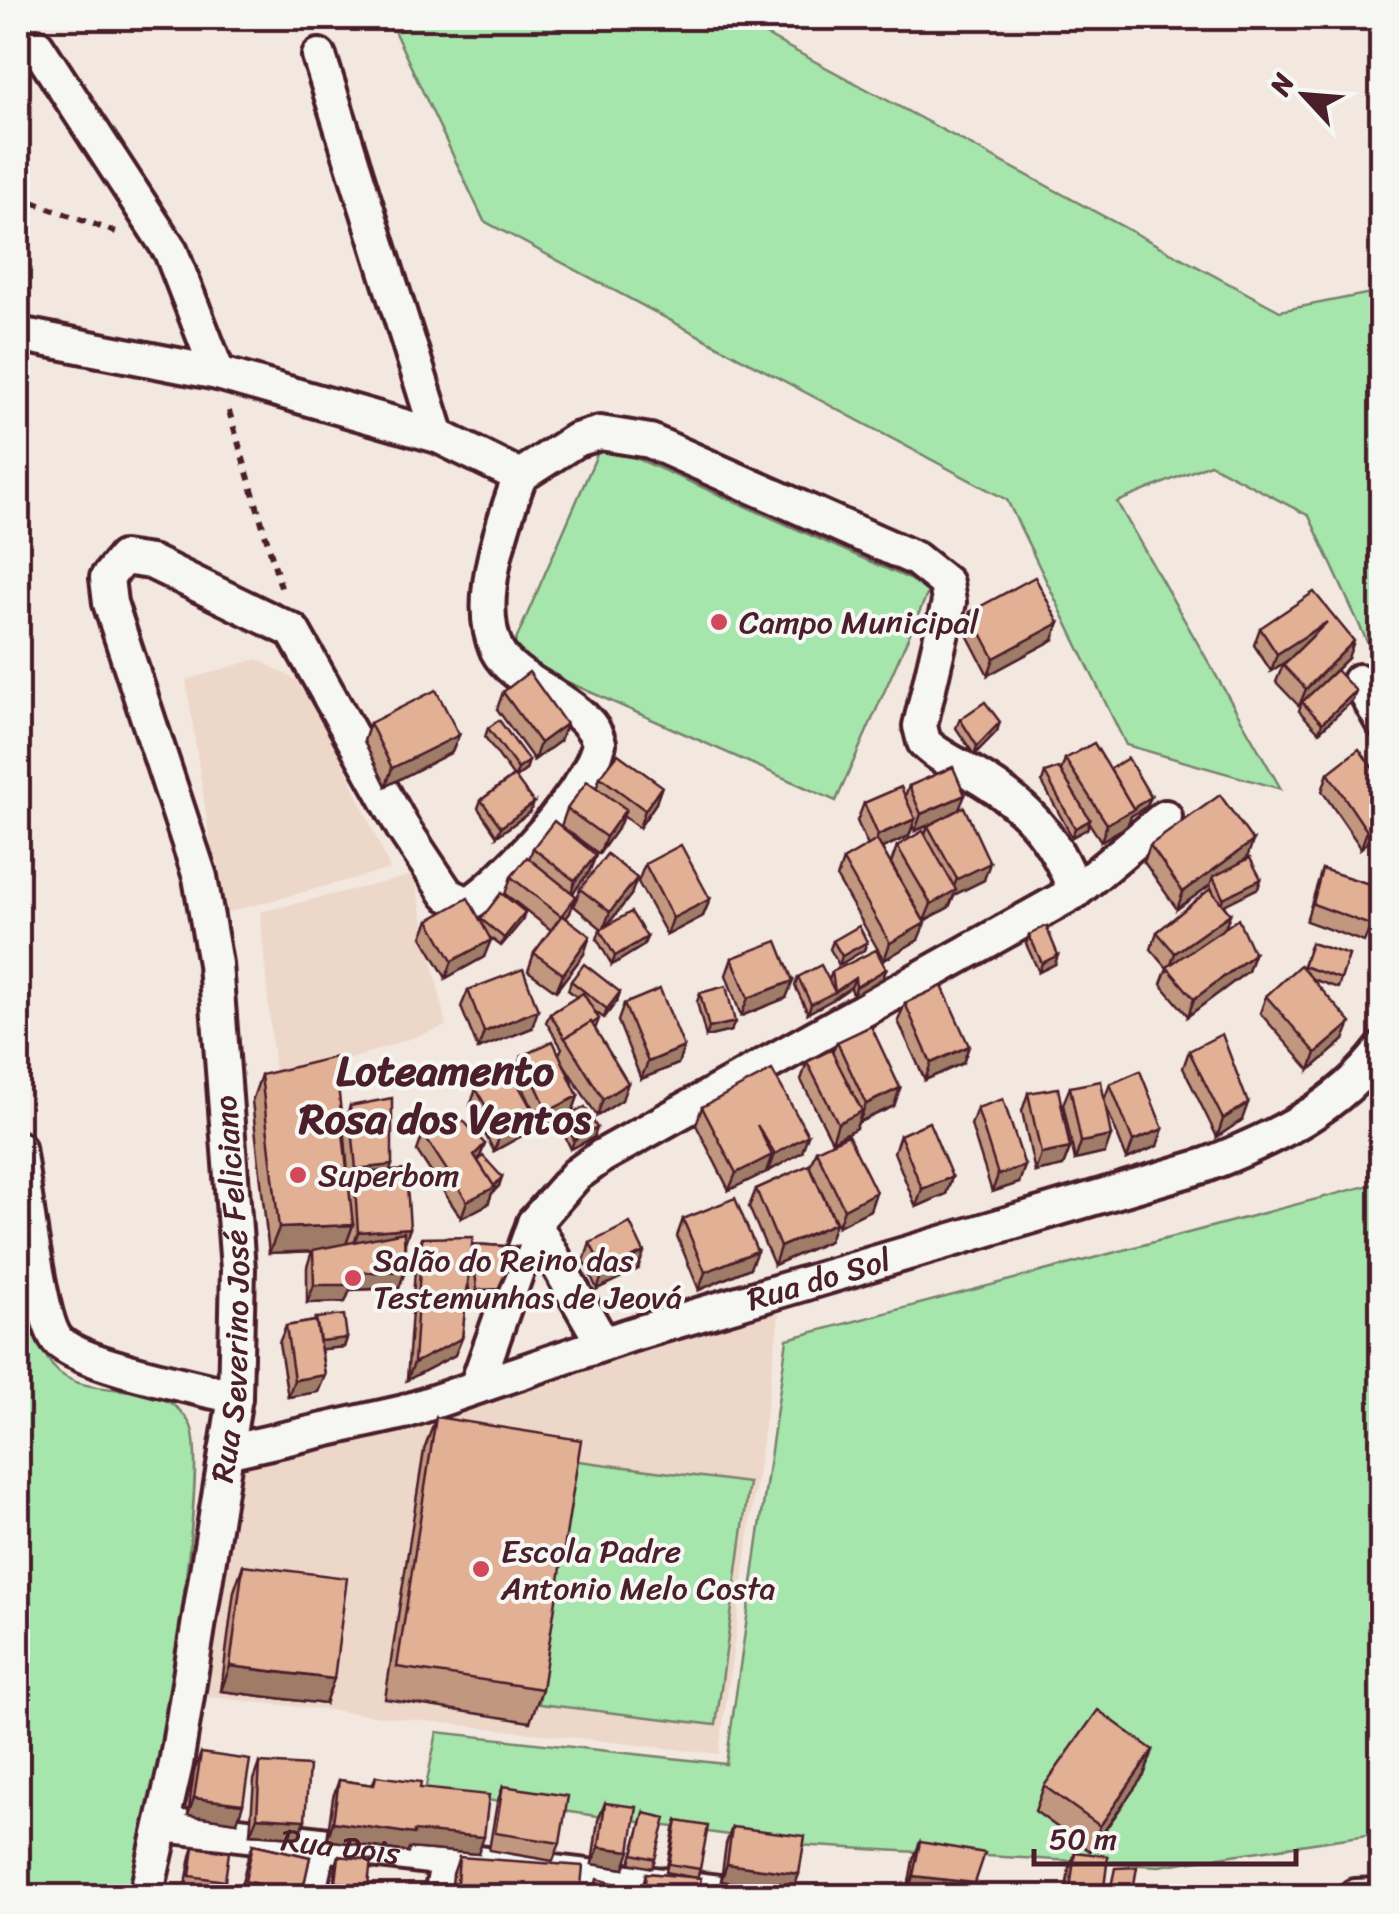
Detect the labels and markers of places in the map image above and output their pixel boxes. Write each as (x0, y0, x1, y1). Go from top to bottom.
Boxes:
place label: Campo Municipal (739, 594, 980, 651)
marker: Campo Municipal (708, 611, 730, 633)
place label: Superbom (318, 1147, 459, 1204)
marker: Superbom (287, 1164, 309, 1186)
place label: Salão do Reino das Testemunhas de Jeová (373, 1232, 682, 1326)
marker: Salão do Reino das Testemunhas de Jeová (342, 1267, 364, 1289)
place label: Escola Padre Antonio Melo Costa (500, 1523, 776, 1617)
marker: Escola Padre Antonio Melo Costa (470, 1558, 492, 1580)

